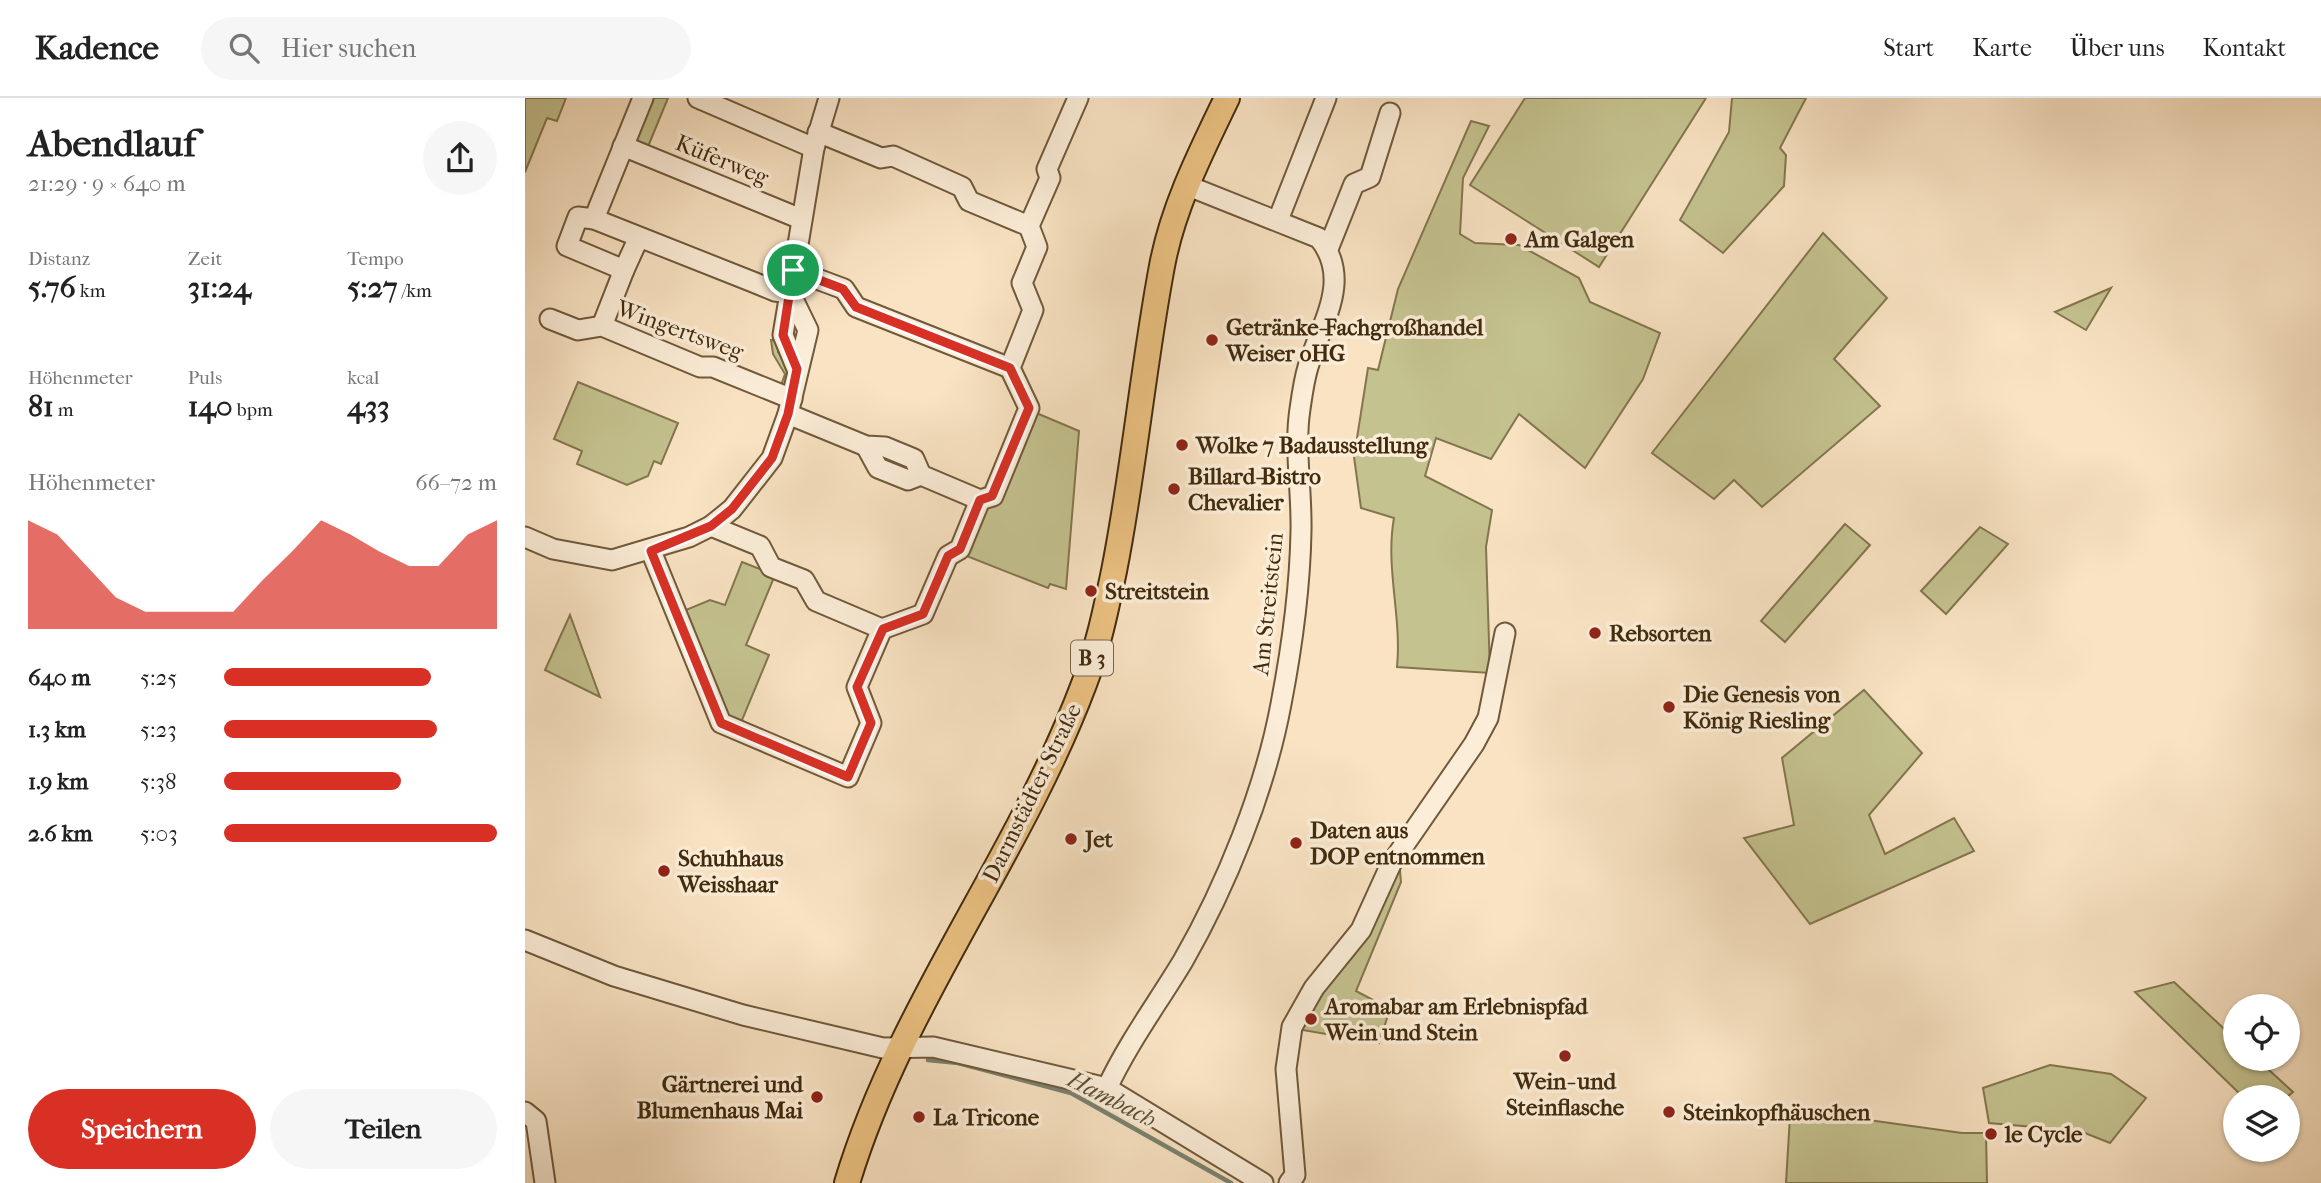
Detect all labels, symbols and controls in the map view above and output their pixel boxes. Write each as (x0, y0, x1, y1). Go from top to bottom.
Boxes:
search box (201, 17, 691, 80)
text: Kadence (35, 29, 159, 68)
icon: search (225, 29, 263, 67)
text: Hier suchen (281, 33, 416, 64)
text: Start (1883, 34, 1934, 62)
text: Karte (1972, 34, 2032, 62)
text: Über uns (2070, 34, 2165, 62)
text: Kontakt (2203, 34, 2286, 62)
text: Abendlauf (28, 121, 196, 166)
button: share (423, 121, 497, 195)
street label: Küferweg (671, 129, 773, 191)
text: 21:29 · 9 × 640 m (28, 170, 186, 197)
place label: Am Galgen (1523, 226, 1635, 253)
marker: Am Galgen (1503, 231, 1519, 247)
pin (763, 240, 823, 300)
text: Distanz (28, 248, 90, 270)
text: Zeit (188, 248, 222, 270)
text: Tempo (347, 248, 404, 270)
icon: arrive (774, 251, 812, 289)
text: 5.76 (28, 270, 76, 305)
text: 31:24 (188, 270, 251, 305)
text: 5:27 (347, 270, 397, 305)
text: km (76, 280, 105, 302)
text: /km (397, 280, 432, 302)
street label: Wingertsweg (612, 294, 748, 366)
place label: Getränke-Fachgroßhandel Weiser oHG (1225, 314, 1484, 367)
marker: Getränke-Fachgroßhandel Weiser oHG (1204, 332, 1220, 348)
text: Höhenmeter (28, 367, 133, 389)
text: Puls (188, 367, 222, 389)
text: kcal (347, 367, 379, 389)
text: 81 (28, 389, 54, 424)
text: 140 (188, 389, 233, 424)
text: 433 (347, 389, 390, 424)
text: m (54, 399, 74, 421)
text: bpm (233, 399, 273, 421)
place label: Wolke 7 Badausstellung (1195, 432, 1429, 459)
marker: Wolke 7 Badausstellung (1174, 437, 1190, 453)
place label: Billard-Bistro Chevalier (1188, 463, 1321, 516)
text: Höhenmeter (28, 469, 155, 496)
text: 66–72 m (415, 469, 497, 496)
marker: Billard-Bistro Chevalier (1166, 481, 1182, 497)
street label: Am Streitstein (1247, 531, 1289, 678)
place label: Streitstein (1105, 578, 1210, 605)
marker: Streitstein (1083, 583, 1099, 599)
place label: Rebsorten (1609, 620, 1712, 647)
marker: Rebsorten (1587, 625, 1603, 641)
road number: B 3 (1071, 640, 1113, 676)
text: 640 m (28, 664, 91, 691)
text: 5:25 (140, 664, 177, 691)
place label: Die Genesis von König Riesling (1683, 681, 1841, 734)
street label: Darmstädter Straße (977, 699, 1087, 887)
marker: Die Genesis von König Riesling (1661, 699, 1677, 715)
text: 1.3 km (28, 716, 86, 743)
text: 5:23 (140, 716, 177, 743)
text: 1.9 km (28, 768, 88, 795)
text: 5:38 (140, 768, 177, 795)
place label: Daten aus DOP entnommen (1310, 817, 1485, 870)
text: 2.6 km (28, 820, 93, 847)
text: 5:03 (140, 820, 178, 847)
place label: Jet (1083, 826, 1114, 853)
marker: Jet (1063, 831, 1079, 847)
marker: Daten aus DOP entnommen (1288, 835, 1304, 851)
place label: Schuhhaus Weisshaar (677, 845, 784, 898)
marker: Schuhhaus Weisshaar (656, 863, 672, 879)
place label: Aromabar am Erlebnispfad Wein und Stein (1323, 993, 1589, 1046)
map controls (2223, 994, 2300, 1162)
button: locate (2223, 994, 2300, 1071)
marker: Aromabar am Erlebnispfad Wein und Stein (1303, 1011, 1319, 1027)
marker: Wein- und Steinflasche (1557, 1048, 1573, 1064)
water label: Hambach (1062, 1064, 1161, 1133)
place label: Wein- und Steinflasche (1506, 1068, 1625, 1121)
place label: Gärtnerei und Blumenhaus Mai (637, 1071, 804, 1124)
button: layers (2223, 1085, 2300, 1162)
button: Speichern (28, 1089, 256, 1169)
button: Teilen (270, 1089, 497, 1169)
marker: Gärtnerei und Blumenhaus Mai (809, 1089, 825, 1105)
place label: Steinkopfhäuschen (1683, 1099, 1871, 1126)
place label: La Tricone (933, 1104, 1040, 1131)
marker: Steinkopfhäuschen (1661, 1104, 1677, 1120)
marker: La Tricone (911, 1109, 927, 1125)
place label: le Cycle (2004, 1121, 2083, 1148)
marker: le Cycle (1983, 1126, 1999, 1142)

